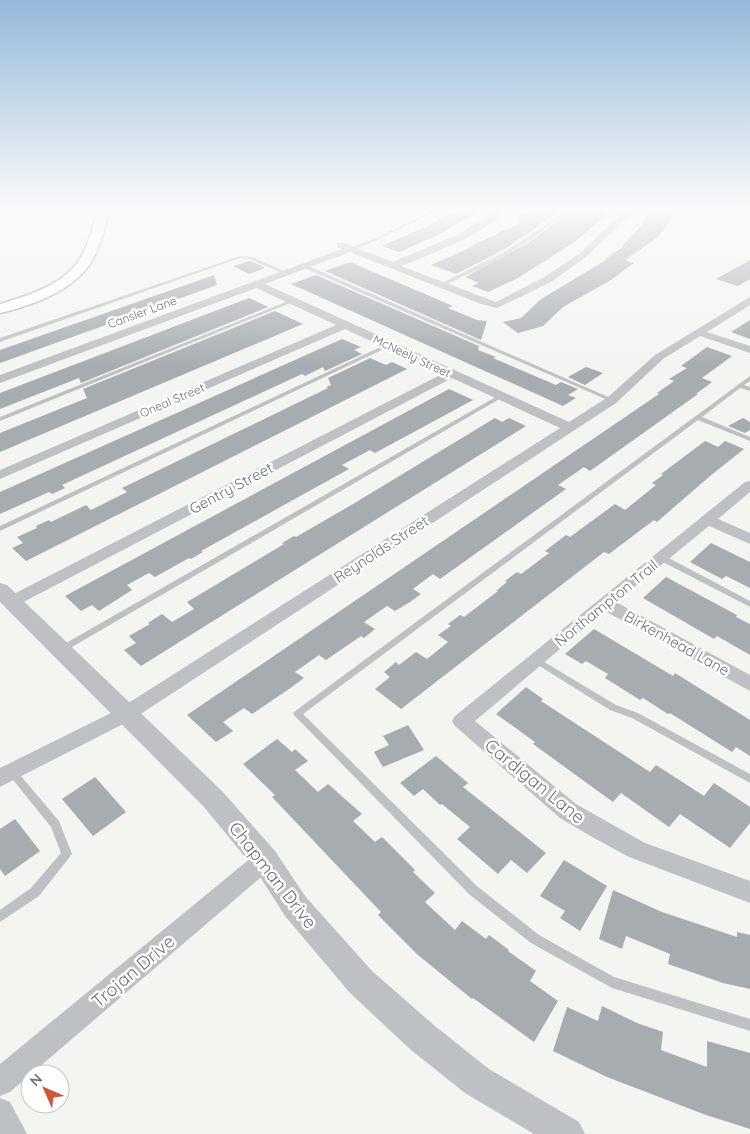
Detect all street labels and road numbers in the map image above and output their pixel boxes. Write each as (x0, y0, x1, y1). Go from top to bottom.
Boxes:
street label: Cansler Lane (105, 293, 179, 331)
street label: McNeely Street (371, 331, 453, 381)
street label: Oneal Street (137, 380, 207, 420)
street label: Gentry Street (186, 458, 276, 518)
street label: Reynolds Street (330, 511, 432, 587)
street label: Northampton Trail (550, 555, 662, 651)
street label: Birkenhead Lane (621, 606, 733, 680)
street label: Cardigan Lane (480, 734, 590, 828)
street label: Chapman Drive (224, 817, 322, 933)
street label: Trojan Drive (87, 930, 179, 1012)

